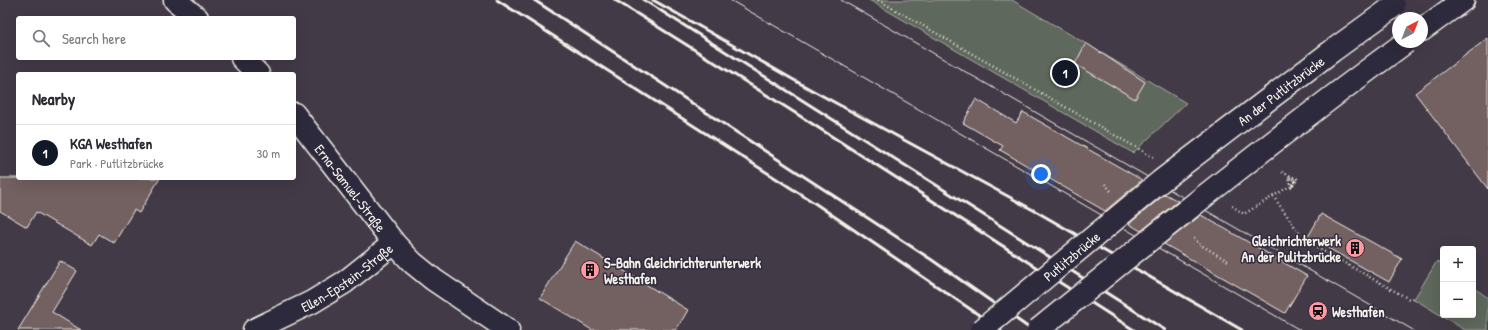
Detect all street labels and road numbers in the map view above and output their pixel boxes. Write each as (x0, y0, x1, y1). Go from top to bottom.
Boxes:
street label: An der Putlitzbrücke (1233, 51, 1328, 129)
street label: Erna-Samuel-Straße (311, 140, 391, 236)
street label: Putlitzbrücke (1039, 226, 1104, 285)
street label: Ellen-Epstein-Straße (298, 238, 397, 316)

